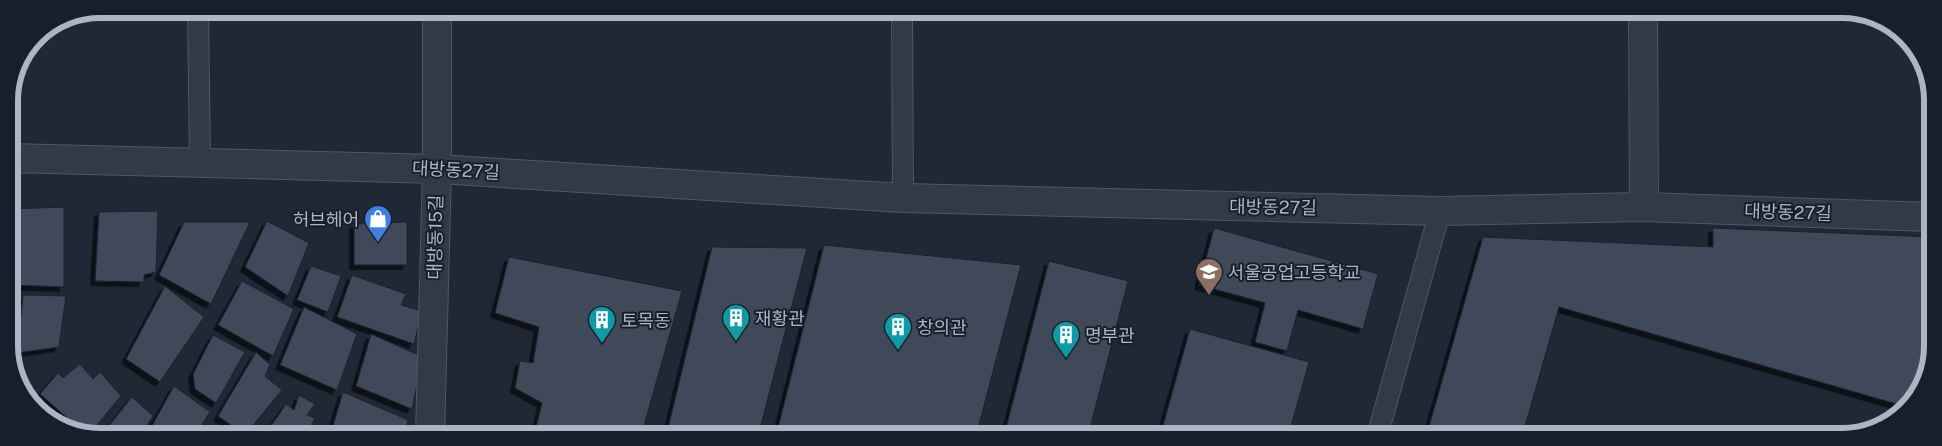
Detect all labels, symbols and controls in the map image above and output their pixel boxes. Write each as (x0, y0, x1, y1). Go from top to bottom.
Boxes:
street label: 대방동27길 (412, 157, 500, 183)
street label: 대방동15길 (424, 194, 446, 280)
street label: 대방동27길 (1229, 196, 1317, 218)
street label: 대방동27길 (1744, 200, 1832, 224)
shop icon: 허브헤어 (363, 204, 393, 243)
place label: 허브헤어 (293, 209, 359, 230)
school or university icon: 서울공업고등학교 (1194, 257, 1224, 296)
place label: 서울공업고등학교 (1228, 262, 1360, 283)
building icon: 재황관 (721, 303, 751, 342)
building icon: 토목동 (587, 305, 617, 344)
place label: 재황관 (755, 308, 805, 329)
place label: 토목동 (621, 310, 671, 331)
building icon: 창의관 (883, 312, 913, 351)
place label: 창의관 (917, 317, 967, 338)
building icon: 명부관 (1051, 320, 1081, 359)
place label: 명부관 (1085, 325, 1135, 346)

